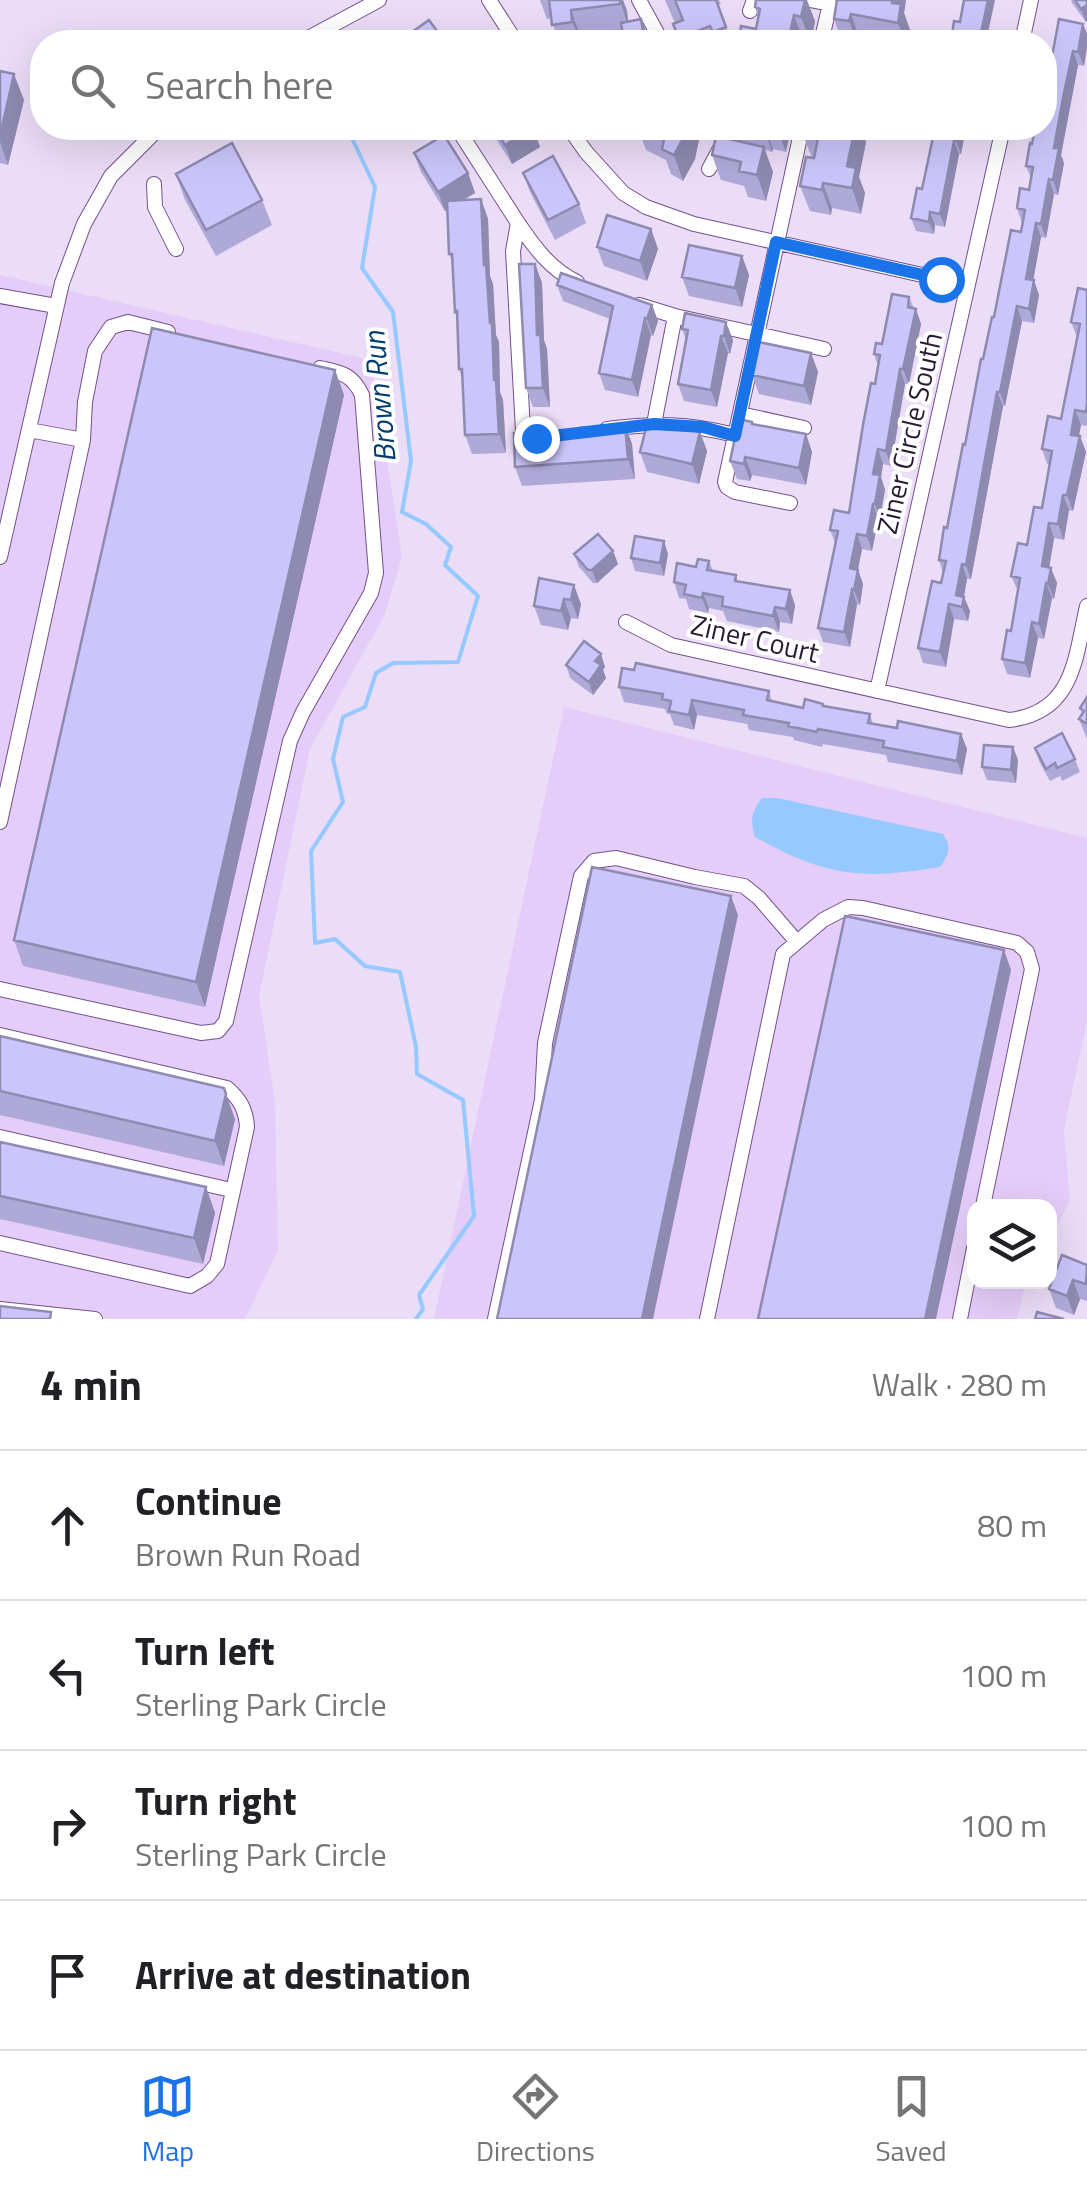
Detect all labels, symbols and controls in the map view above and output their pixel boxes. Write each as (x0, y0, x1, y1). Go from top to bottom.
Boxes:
search box (30, 30, 1057, 140)
text: Search here (145, 56, 333, 114)
icon: search (65, 58, 120, 113)
route start (919, 257, 965, 303)
street label: Ziner Circle South (865, 328, 953, 538)
water label: Brown Run (350, 329, 408, 464)
route end (514, 416, 560, 462)
street label: Ziner Court (687, 602, 823, 674)
map controls (967, 1199, 1057, 1289)
button: layers (967, 1199, 1057, 1289)
text: 4 min (40, 1352, 142, 1416)
text: Walk · 280 m (872, 1360, 1047, 1408)
text: Continue (135, 1472, 282, 1530)
icon: ahead (40, 1498, 95, 1553)
text: 80 m (977, 1501, 1047, 1549)
text: Brown Run Road (135, 1530, 361, 1578)
text: Turn left (135, 1622, 275, 1680)
icon: left (40, 1648, 95, 1703)
text: 100 m (959, 1651, 1047, 1699)
text: Sterling Park Circle (135, 1680, 387, 1728)
text: Turn right (135, 1772, 297, 1830)
icon: right (40, 1798, 95, 1853)
text: 100 m (959, 1801, 1047, 1849)
text: Sterling Park Circle (135, 1830, 387, 1878)
text: Arrive at destination (135, 1946, 471, 2004)
icon: arrive (40, 1948, 95, 2003)
tab: Map (140, 2069, 195, 2172)
tab: Directions (476, 2069, 595, 2172)
tab: Saved (875, 2069, 947, 2172)

